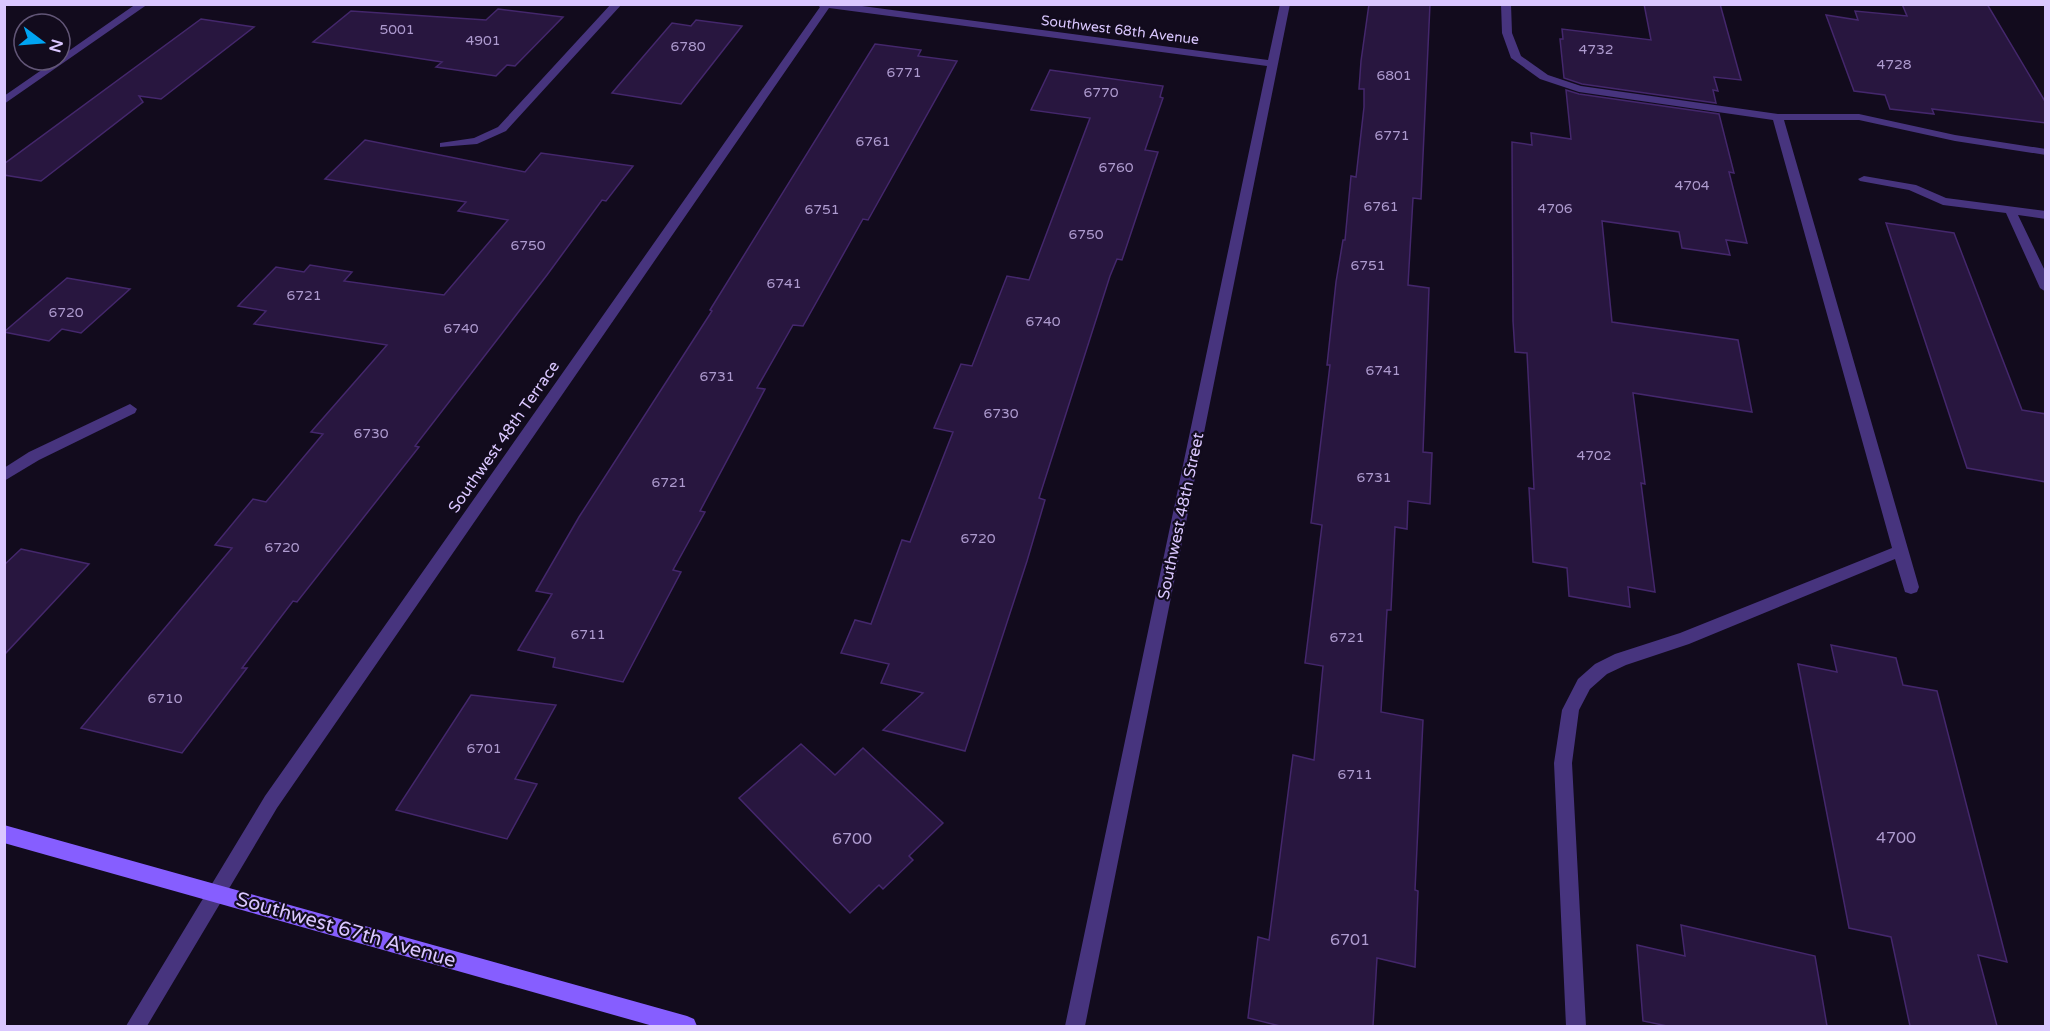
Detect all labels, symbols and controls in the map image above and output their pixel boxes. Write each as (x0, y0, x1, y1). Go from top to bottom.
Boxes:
north arrow (12, 12, 72, 72)
street label: Southwest 68th Avenue (1040, 12, 1200, 48)
house number: 5001 (379, 21, 415, 38)
house number: 4901 (465, 32, 501, 49)
text: N (44, 37, 67, 55)
house number: 6780 (670, 38, 706, 55)
house number: 4732 (1578, 41, 1614, 58)
house number: 4728 (1876, 56, 1912, 73)
house number: 6771 (886, 64, 922, 81)
house number: 6801 (1376, 67, 1412, 84)
house number: 6770 (1083, 84, 1119, 101)
house number: 6771 (1374, 127, 1410, 144)
house number: 6761 (855, 133, 891, 150)
house number: 6760 (1098, 159, 1134, 176)
house number: 4704 (1674, 177, 1710, 194)
house number: 6761 (1363, 198, 1399, 215)
house number: 4706 (1537, 200, 1573, 217)
house number: 6751 (804, 201, 840, 218)
house number: 6750 (1068, 226, 1104, 243)
house number: 6750 (510, 237, 546, 254)
house number: 6751 (1350, 257, 1386, 274)
house number: 6741 (766, 275, 802, 292)
house number: 6721 (286, 287, 322, 304)
house number: 6720 (48, 304, 84, 321)
house number: 6740 (1025, 313, 1061, 330)
house number: 6740 (443, 320, 479, 337)
street label: Southwest 48th Terrace (444, 357, 564, 517)
house number: 6741 (1365, 362, 1401, 379)
house number: 6731 (699, 368, 735, 385)
house number: 6730 (983, 405, 1019, 422)
house number: 6730 (353, 425, 389, 442)
street label: Southwest 48th Street (1154, 431, 1208, 601)
house number: 4702 (1576, 447, 1612, 464)
house number: 6731 (1356, 469, 1392, 486)
house number: 6721 (651, 474, 687, 491)
house number: 6720 (960, 530, 996, 547)
house number: 6720 (264, 539, 300, 556)
house number: 6711 (570, 626, 606, 643)
house number: 6721 (1329, 629, 1365, 646)
house number: 6710 (147, 690, 183, 707)
house number: 6701 (466, 740, 502, 757)
house number: 6711 (1337, 766, 1373, 783)
house number: 4700 (1876, 828, 1916, 848)
house number: 6700 (832, 829, 872, 849)
street label: Southwest 67th Avenue (233, 887, 459, 973)
house number: 6701 (1330, 930, 1370, 950)

